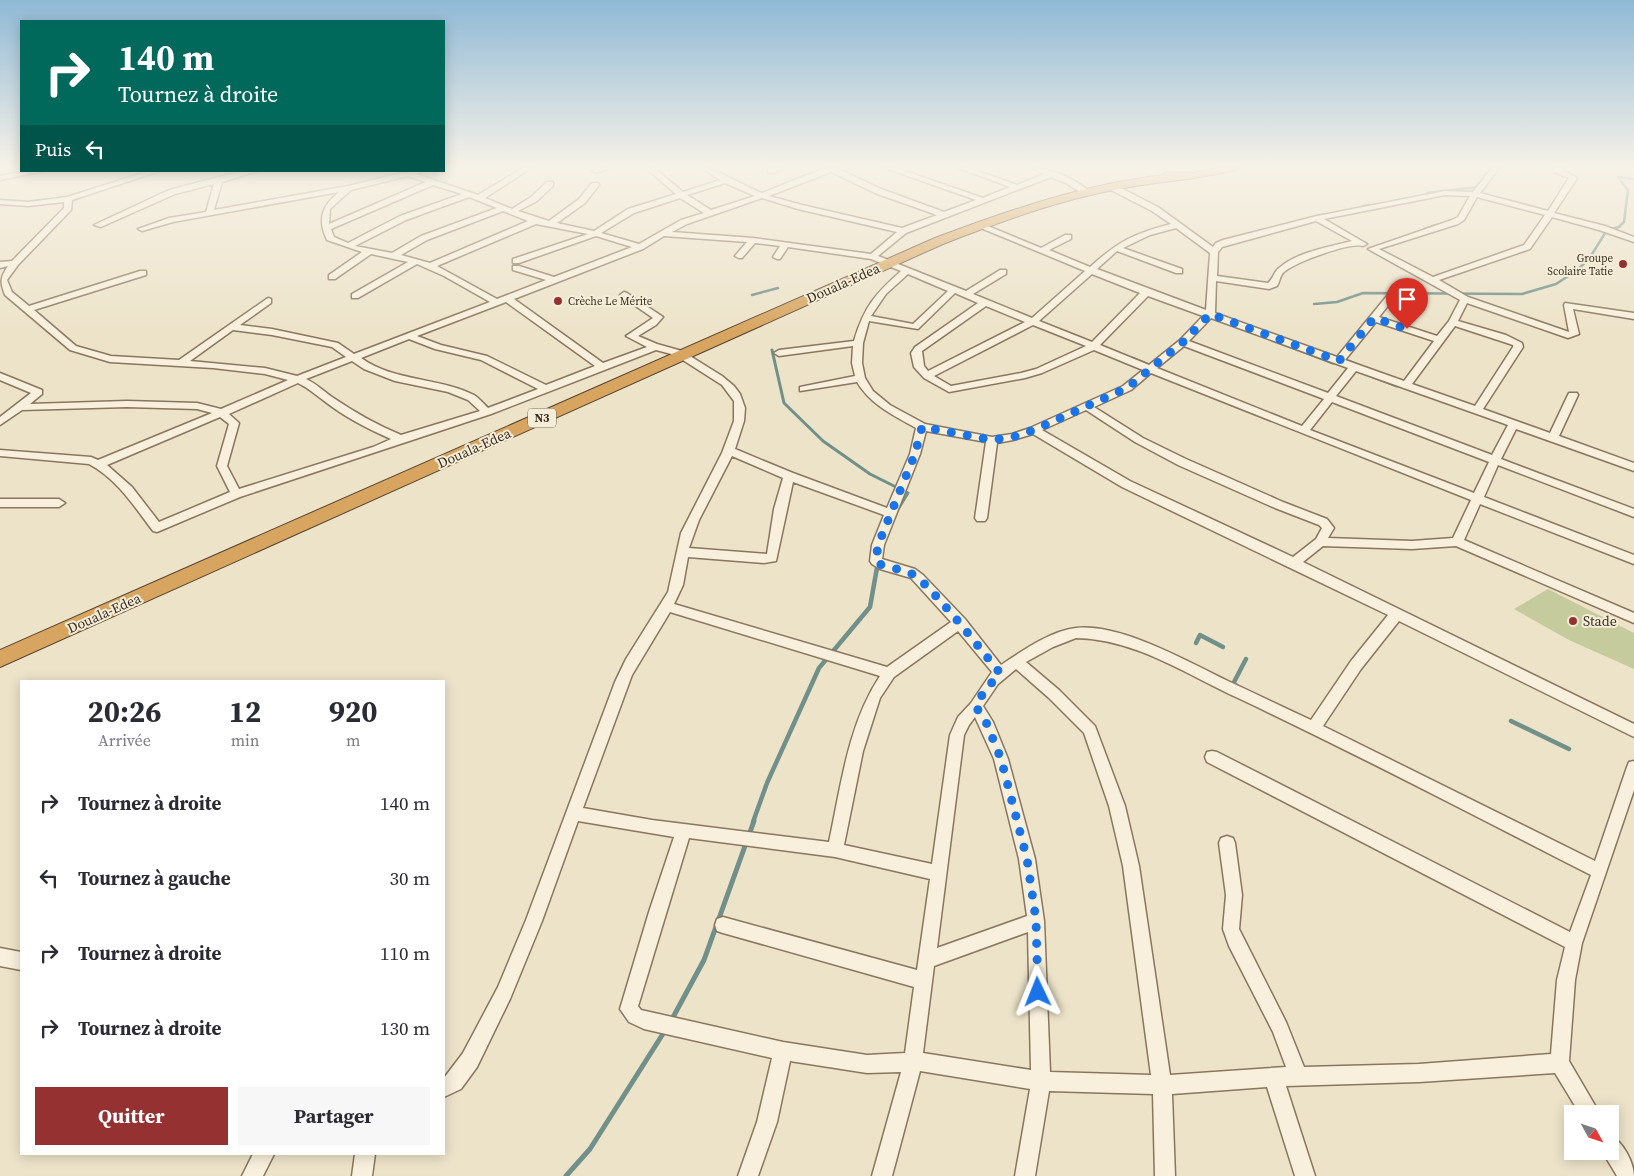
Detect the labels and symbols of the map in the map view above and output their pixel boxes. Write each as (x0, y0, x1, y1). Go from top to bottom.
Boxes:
place label: Groupe Scolaire Tatie (1547, 251, 1613, 279)
street label: Douala-Edea (803, 258, 884, 308)
marker: Groupe Scolaire Tatie (1617, 258, 1629, 270)
pin (1386, 278, 1428, 329)
place label: Crèche Le Mérite (568, 294, 653, 309)
marker: Crèche Le Mérite (552, 295, 564, 307)
road number: N3 (528, 408, 556, 428)
street label: Douala-Edea (434, 423, 515, 473)
street label: Douala-Edea (64, 588, 145, 638)
place label: Stade (1583, 611, 1617, 631)
marker: Stade (1567, 615, 1579, 627)
position arrow (1011, 965, 1063, 1017)
north arrow (1564, 1105, 1619, 1160)

